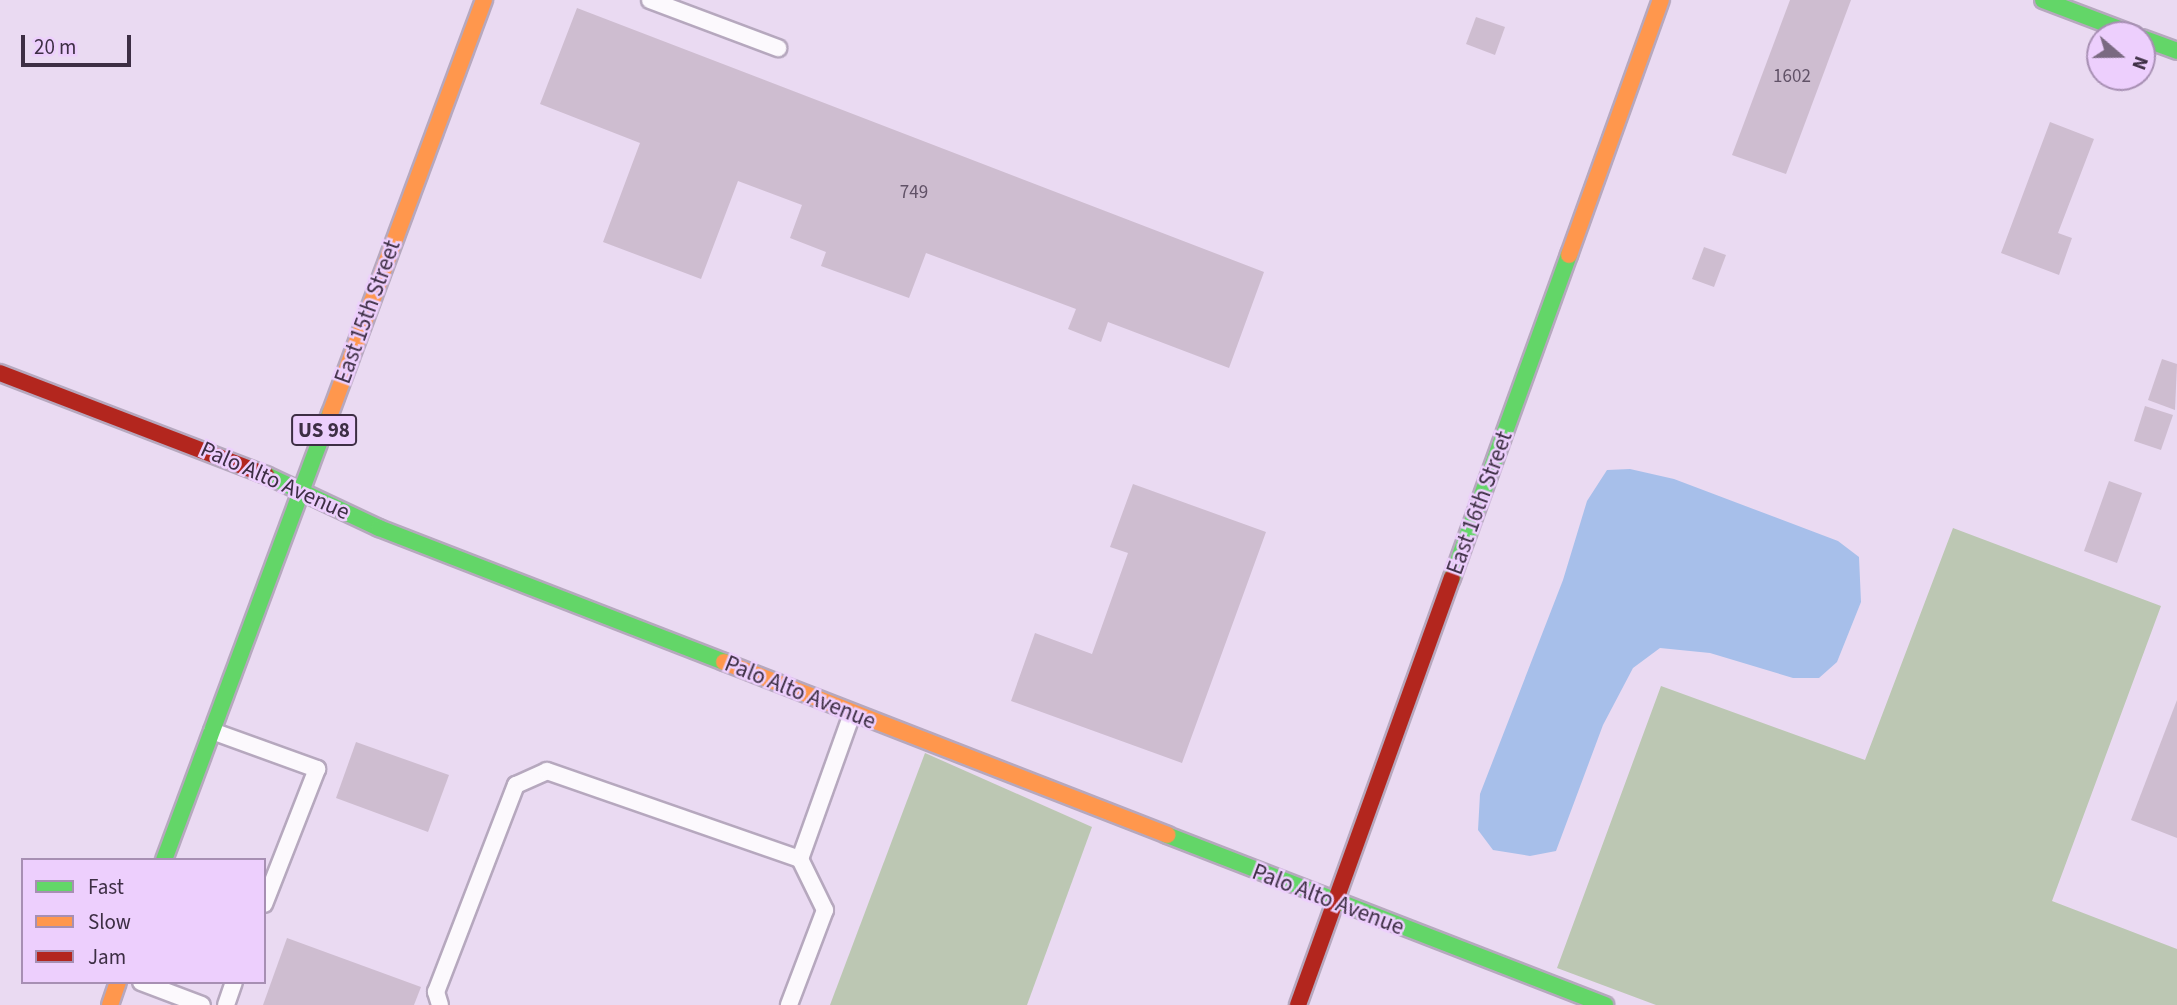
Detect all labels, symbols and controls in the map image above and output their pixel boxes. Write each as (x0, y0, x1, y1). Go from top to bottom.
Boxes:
scale bar (24, 21, 135, 65)
north arrow (2086, 21, 2156, 91)
text: 20 m (34, 32, 76, 62)
text: N (2124, 52, 2154, 73)
house number: 1602 (1773, 66, 1811, 88)
house number: 749 (900, 182, 928, 204)
street label: East 15th Street (329, 237, 407, 387)
road number: US 98 (291, 412, 357, 448)
street label: East 16th Street (1441, 428, 1519, 578)
street label: Palo Alto Avenue (196, 436, 354, 526)
street label: Palo Alto Avenue (721, 650, 879, 736)
legend (21, 858, 266, 984)
street label: Palo Alto Avenue (1248, 858, 1408, 942)
text: Fast (88, 872, 124, 902)
text: Slow (88, 907, 131, 937)
text: Jam (88, 942, 126, 972)

